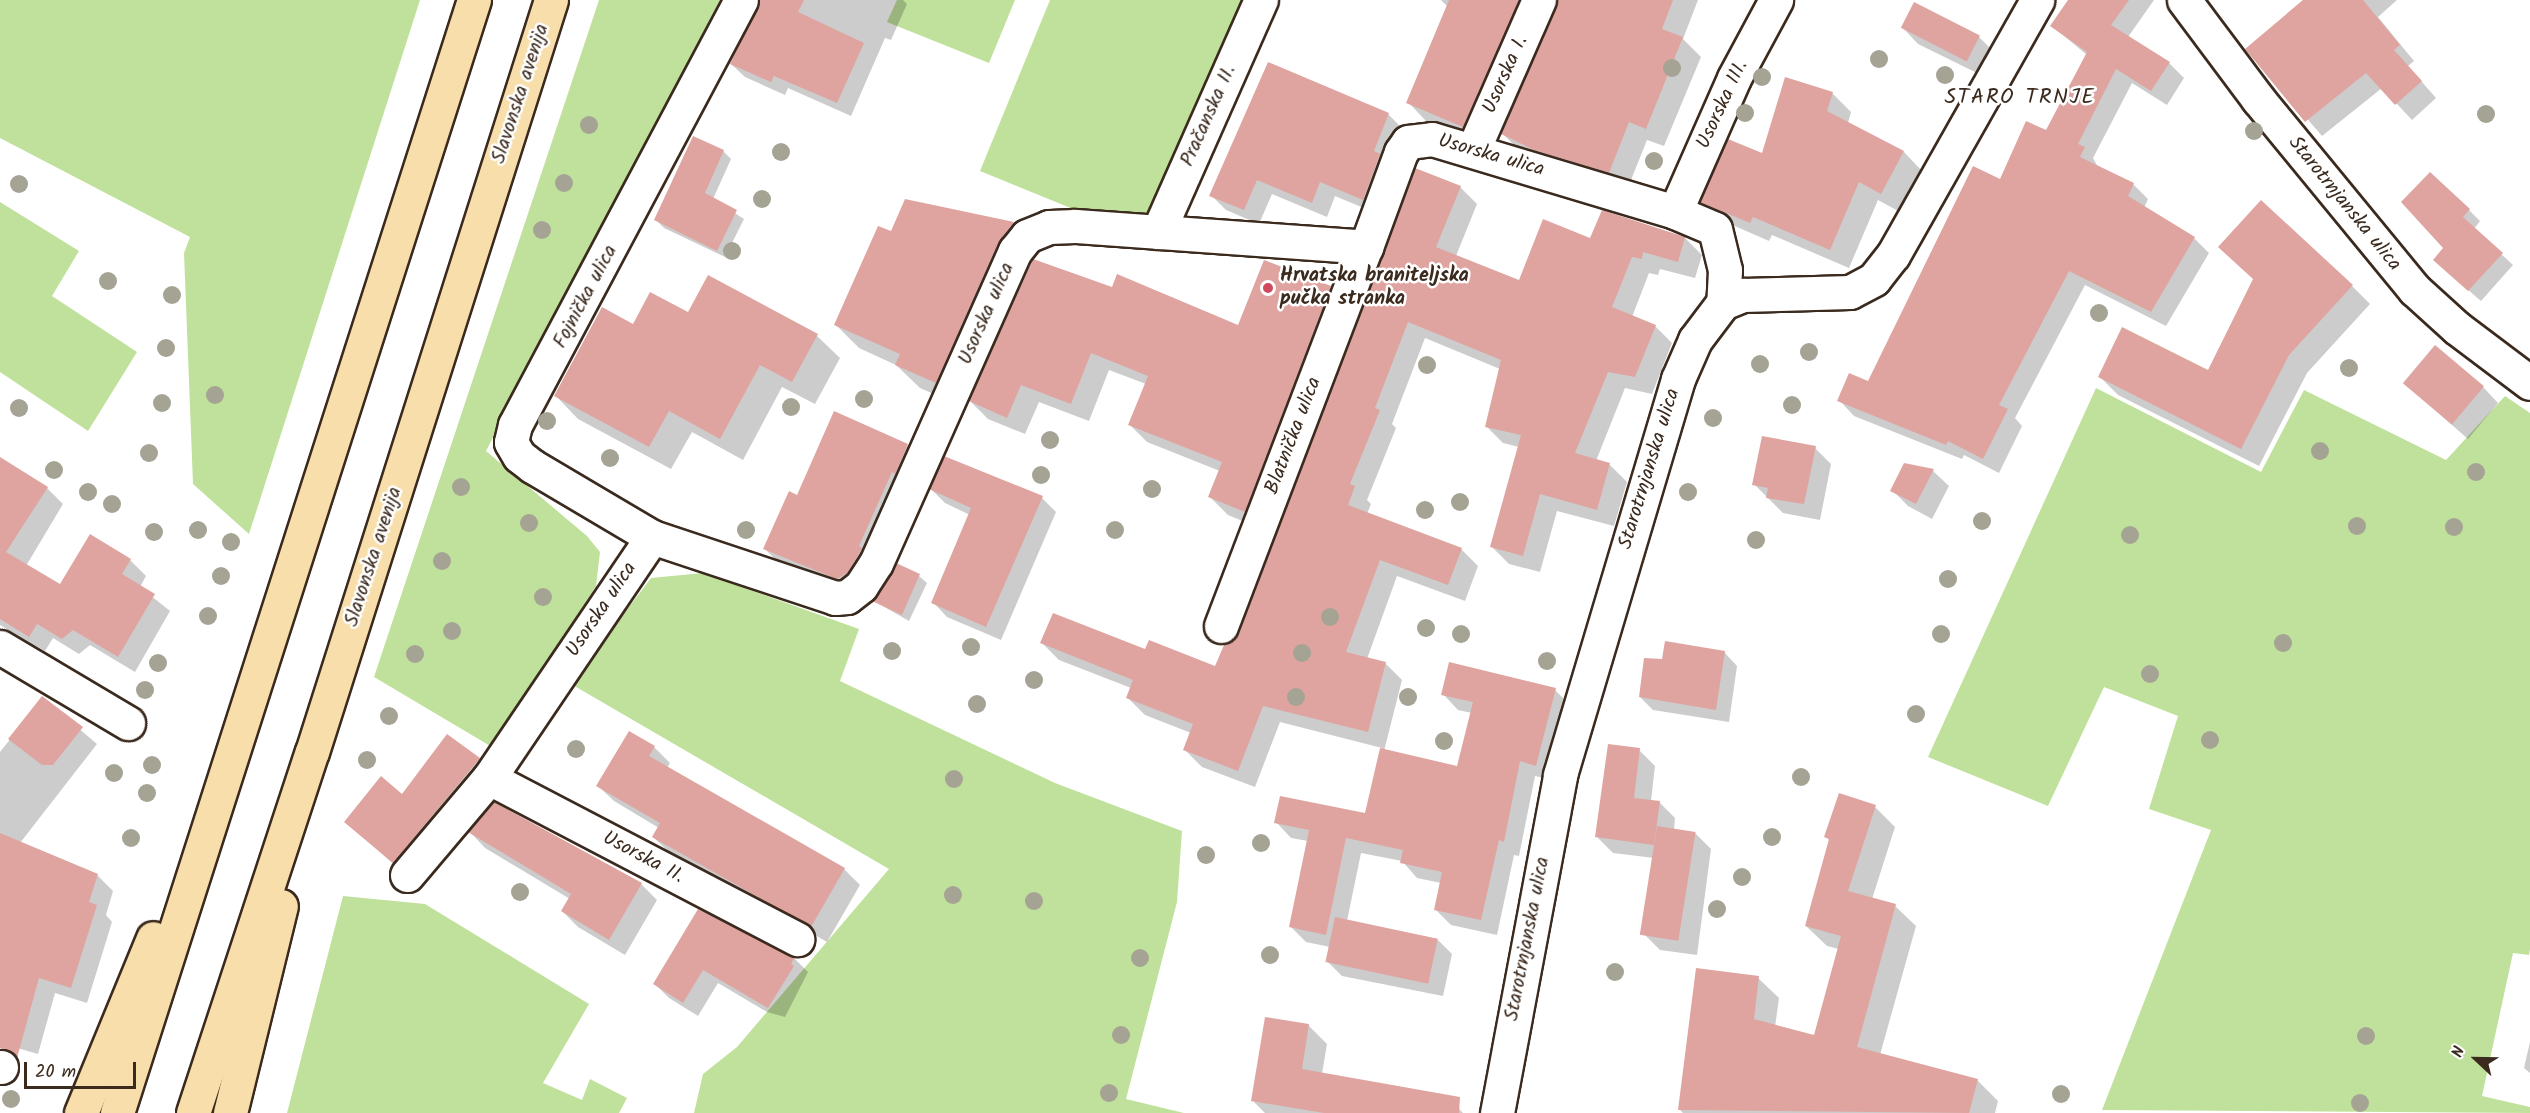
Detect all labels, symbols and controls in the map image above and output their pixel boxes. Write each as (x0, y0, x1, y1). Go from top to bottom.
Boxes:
street label: Slavonska avenija (487, 21, 555, 167)
street label: Usorska I. (1478, 32, 1534, 118)
street label: Usorska III. (1692, 57, 1754, 153)
street label: Pračanska II. (1176, 62, 1242, 170)
district label: STARO TRNJE (1944, 85, 2096, 111)
street label: Usorska ulica (1435, 129, 1547, 183)
street label: Starotrnjanska ulica (2282, 132, 2406, 276)
street label: Fojnička ulica (549, 241, 623, 353)
street label: Usorska ulica (954, 259, 1020, 369)
place label: Hrvatska braniteljska pučka stranka (1280, 264, 1469, 311)
marker: Hrvatska braniteljska pučka stranka (1261, 281, 1275, 295)
street label: Blatnička ulica (1261, 374, 1327, 498)
street label: Starotrnjanska ulica (1614, 386, 1686, 552)
street label: Slavonska avenija (340, 484, 408, 630)
street label: Usorska ulica (562, 558, 642, 662)
street label: Usorska II. (598, 827, 688, 889)
street label: Starotrnjanska ulica (1500, 855, 1556, 1023)
north arrow (2446, 1029, 2506, 1089)
text: N (2445, 1043, 2472, 1061)
scale bar (27, 1050, 140, 1088)
text: 20 m (35, 1058, 76, 1087)

